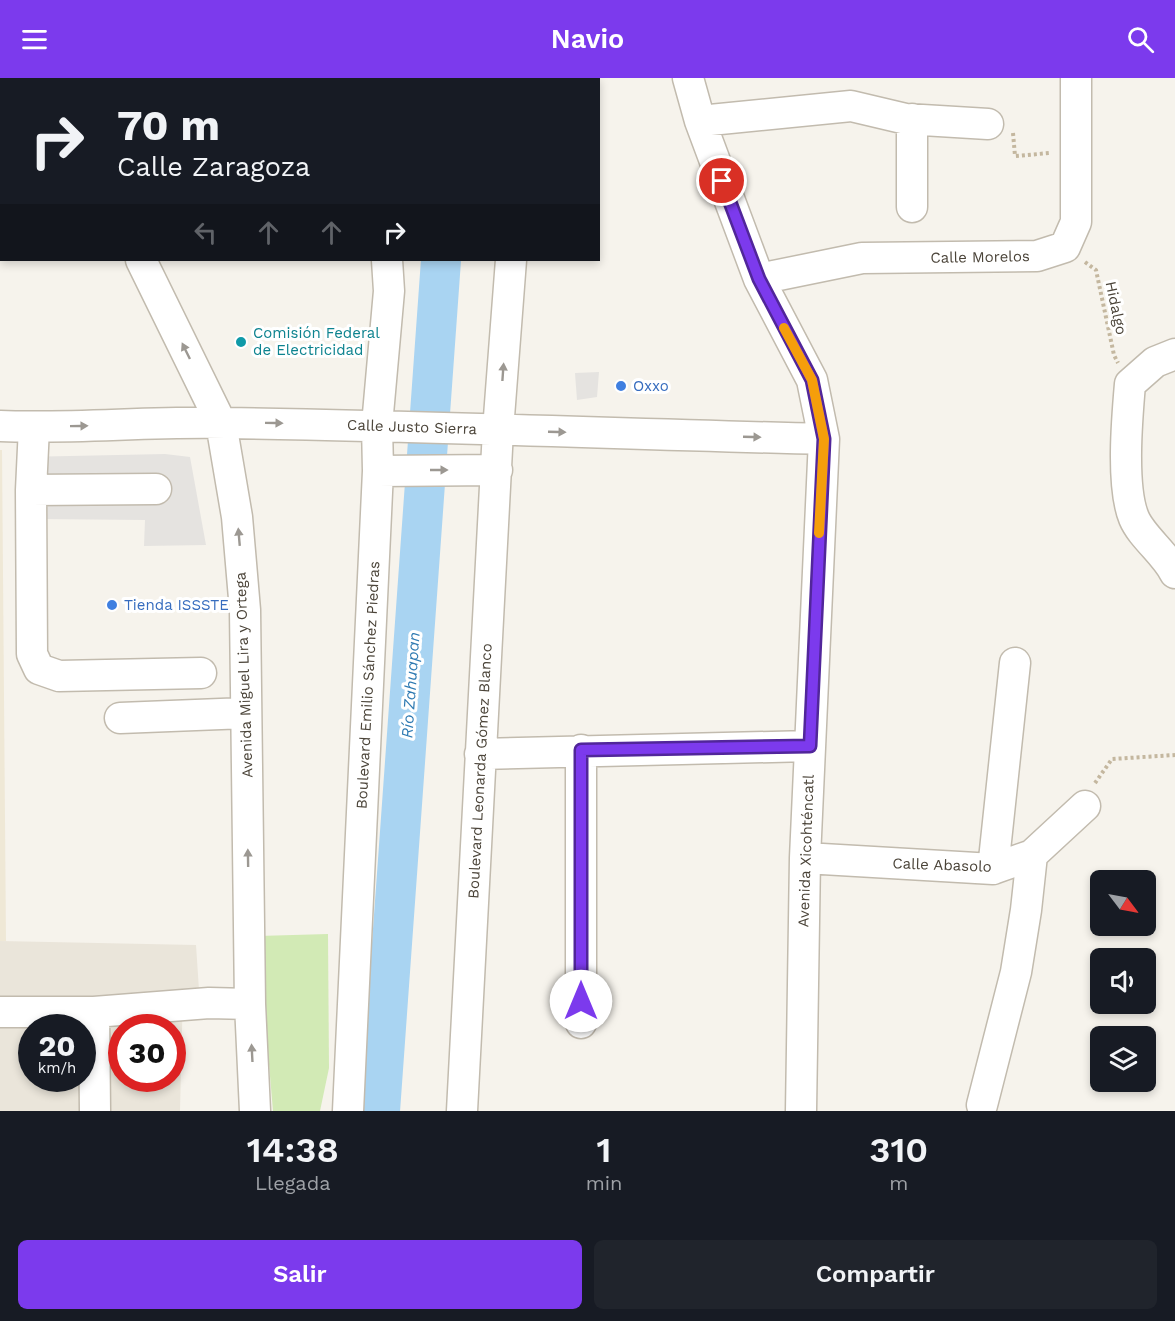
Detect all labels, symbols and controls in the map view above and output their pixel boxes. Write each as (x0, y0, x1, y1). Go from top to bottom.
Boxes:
icon: menu (18, 23, 51, 56)
text: Navio (551, 23, 624, 55)
icon: search (1124, 23, 1157, 56)
text: 70 m (117, 101, 220, 150)
icon: right (18, 102, 96, 180)
text: Calle Zaragoza (117, 151, 310, 183)
pin (696, 155, 747, 206)
icon: arrive (705, 164, 738, 197)
icon: left (189, 216, 222, 249)
icon: ahead (252, 216, 285, 249)
icon: ahead (315, 216, 348, 249)
icon: right (378, 216, 411, 249)
street label: Calle Morelos (930, 247, 1030, 267)
street label: Hidalgo (1102, 279, 1130, 337)
place label: Comisión Federal de Electricidad (253, 324, 380, 359)
marker: Comisión Federal de Electricidad (234, 335, 248, 349)
one-way arrow (181, 343, 191, 360)
one-way arrow (498, 362, 508, 381)
place label: Oxxo (633, 377, 669, 395)
marker: Oxxo (614, 379, 628, 393)
street label: Calle Justo Sierra (347, 416, 478, 438)
one-way arrow (265, 419, 284, 428)
one-way arrow (70, 422, 89, 431)
one-way arrow (547, 427, 566, 436)
one-way arrow (742, 433, 761, 442)
one-way arrow (429, 465, 448, 475)
one-way arrow (234, 527, 243, 546)
street label: Boulevard Emilio Sánchez Piedras (353, 560, 383, 809)
street label: Avenida Miguel Lira y Ortega (231, 571, 257, 778)
place label: Tienda ISSSTE (124, 596, 229, 614)
marker: Tienda ISSSTE (105, 598, 119, 612)
water label: Río Zahuapan (397, 631, 424, 739)
street label: Boulevard Leonarda Gómez Blanco (464, 643, 496, 899)
street label: Avenida Xicohténcatl (794, 774, 818, 928)
one-way arrow (243, 848, 253, 867)
street label: Calle Abasolo (892, 854, 992, 876)
north arrow (1090, 870, 1156, 936)
map controls (1090, 870, 1156, 1092)
button: sound (1090, 948, 1156, 1014)
position arrow (549, 969, 613, 1033)
speed limit sign: 30 (108, 1014, 186, 1092)
button: layers (1090, 1026, 1156, 1092)
text: 20 (38, 1028, 76, 1063)
one-way arrow (248, 1043, 257, 1062)
text: km/h (38, 1059, 76, 1077)
text: 14:38 (247, 1129, 339, 1171)
text: 1 (597, 1129, 612, 1171)
text: 310 (869, 1129, 928, 1171)
text: Llegada (255, 1171, 331, 1195)
text: min (586, 1171, 622, 1195)
text: m (889, 1171, 908, 1195)
button: Salir (18, 1240, 582, 1309)
button: Compartir (594, 1240, 1157, 1309)

